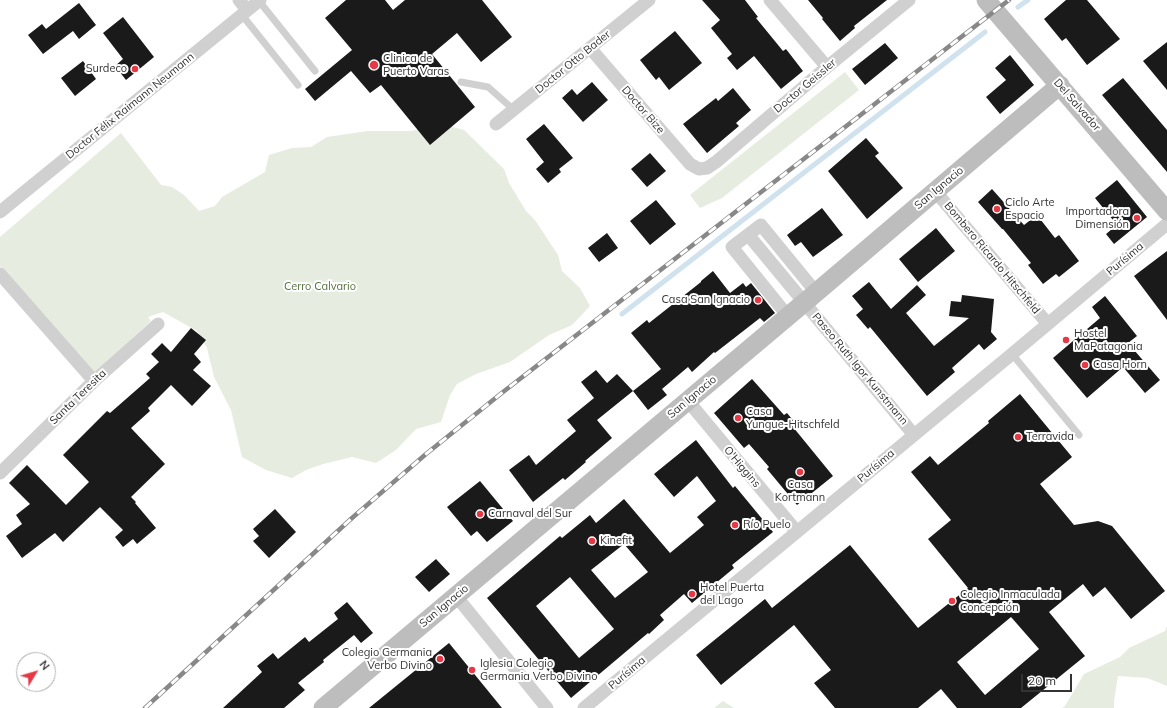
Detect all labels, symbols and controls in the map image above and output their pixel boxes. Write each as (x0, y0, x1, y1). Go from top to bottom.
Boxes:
street label: Doctor Otto Bader (533, 28, 613, 96)
street label: Doctor Félix Raimann Neumann (63, 50, 197, 162)
place label: Clinica de Puerto Varas (383, 52, 449, 78)
street label: Doctor Geissler (771, 56, 839, 116)
marker: Clinica de Puerto Varas (368, 59, 380, 71)
place label: Surdeco (86, 62, 127, 76)
marker: Surdeco (130, 64, 140, 74)
street label: Del Salvador (1051, 76, 1103, 134)
street label: Doctor Bize (619, 84, 667, 136)
street label: San Ignacio (912, 164, 966, 212)
place label: Ciclo Arte Espacio (1005, 196, 1055, 222)
street label: Bombero Ricardo Hitschfeld (941, 199, 1043, 317)
marker: Ciclo Arte Espacio (992, 204, 1002, 214)
place label: Importadora Dimensión (1065, 205, 1129, 231)
marker: Importadora Dimensión (1132, 213, 1142, 223)
street label: Purísima (1104, 240, 1146, 278)
park label: Cerro Calvario (284, 280, 356, 294)
place label: Casa San Ignacio (661, 293, 750, 307)
marker: Casa San Ignacio (753, 295, 763, 305)
street label: Paseo Ruth Igor Kunstmann (809, 310, 911, 428)
place label: Hostel MaPatagonia (1074, 327, 1143, 353)
marker: Hostel MaPatagonia (1061, 335, 1071, 345)
place label: Casa Horn (1093, 358, 1147, 372)
marker: Casa Horn (1080, 360, 1090, 370)
street label: Santa Teresita (47, 367, 109, 427)
street label: San Ignacio (665, 373, 719, 421)
place label: Casa Yungue-Hitschfeld (746, 405, 839, 431)
marker: Casa Yungue-Hitschfeld (733, 413, 743, 423)
place label: Terravida (1026, 430, 1074, 444)
marker: Terravida (1013, 432, 1023, 442)
street label: O'Higgins (721, 444, 763, 490)
street label: Purísima (855, 447, 897, 485)
marker: Casa Kortmann (795, 467, 805, 477)
place label: Casa Kortmann (775, 478, 825, 504)
place label: Carnaval del Sur (488, 507, 572, 521)
marker: Carnaval del Sur (475, 509, 485, 519)
place label: Río Puelo (743, 518, 791, 532)
marker: Río Puelo (730, 520, 740, 530)
place label: Kinefit (600, 534, 632, 548)
marker: Kinefit (587, 536, 597, 546)
place label: Hotel Puerta del Lago (700, 581, 764, 607)
street label: San Ignacio (417, 582, 471, 630)
place label: Colegio Inmaculada Concepción (960, 588, 1060, 614)
marker: Hotel Puerta del Lago (687, 589, 697, 599)
marker: Colegio Inmaculada Concepción (947, 596, 957, 606)
place label: Colegio Germania Verbo Divino (342, 646, 432, 672)
north arrow (16, 652, 56, 692)
marker: Colegio Germania Verbo Divino (435, 654, 445, 664)
street label: Purísima (606, 654, 648, 692)
place label: Iglesia Colegio Germania Verbo Divino (480, 657, 598, 683)
text: N (37, 658, 53, 673)
marker: Iglesia Colegio Germania Verbo Divino (467, 665, 477, 675)
scale bar (1023, 666, 1074, 692)
text: 20 m (1028, 673, 1056, 688)

